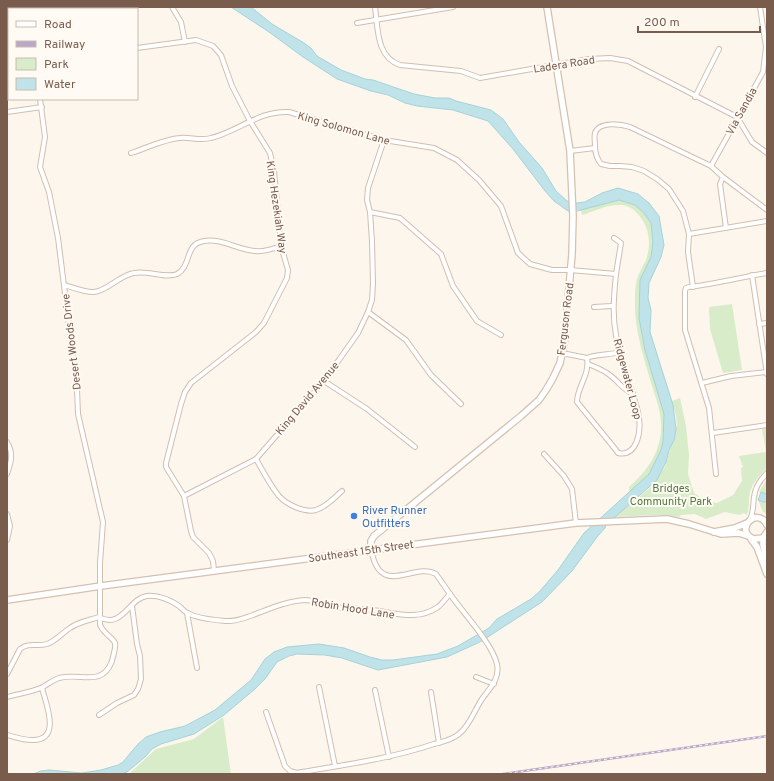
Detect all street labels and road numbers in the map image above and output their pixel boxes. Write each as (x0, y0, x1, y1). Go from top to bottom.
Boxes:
street label: Ladera Road (532, 53, 596, 77)
street label: Via Sandia (723, 85, 761, 138)
street label: King Solomon Lane (296, 109, 392, 149)
street label: King Hezekiah Way (263, 160, 289, 255)
street label: Ferguson Road (555, 282, 577, 356)
street label: Desert Woods Drive (59, 293, 85, 391)
street label: Ridgewater Loop (609, 337, 645, 421)
street label: King David Avenue (273, 359, 343, 438)
street label: Southeast 15th Street (307, 538, 415, 566)
street label: Robin Hood Lane (310, 595, 396, 623)

